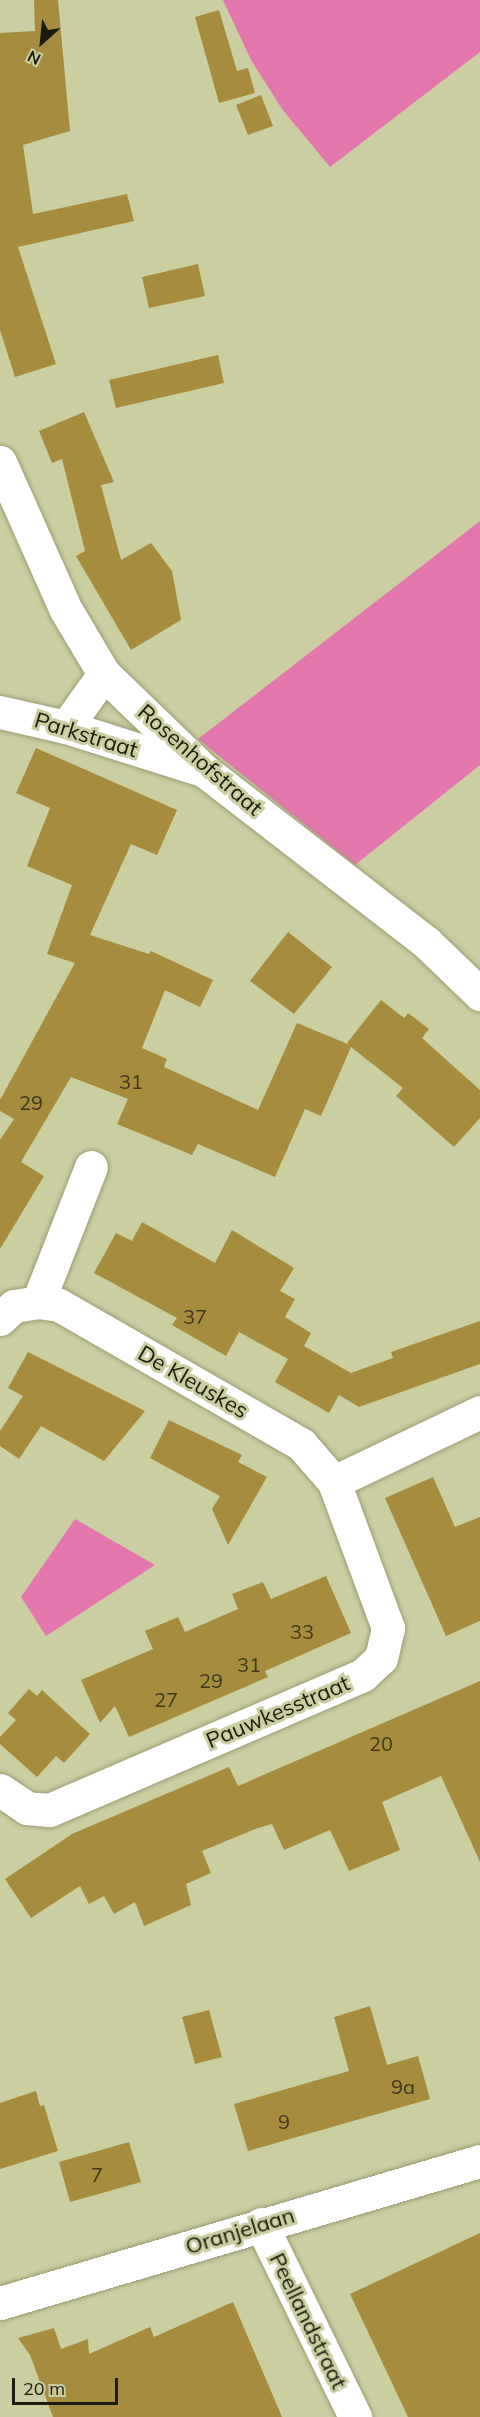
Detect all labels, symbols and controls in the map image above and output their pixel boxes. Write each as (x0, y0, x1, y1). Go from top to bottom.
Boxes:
north arrow (12, 12, 72, 72)
text: N (24, 46, 44, 70)
street label: Rosenhofstraat (132, 699, 268, 821)
street label: Parkstraat (31, 707, 141, 763)
house number: 31 (119, 1069, 143, 1093)
house number: 29 (19, 1090, 43, 1114)
house number: 37 (183, 1304, 207, 1328)
street label: De Kleuskes (133, 1340, 253, 1424)
house number: 33 (290, 1619, 314, 1643)
house number: 31 (237, 1652, 261, 1676)
house number: 29 (199, 1668, 223, 1692)
street label: Pauwkesstraat (202, 1670, 354, 1754)
house number: 27 (154, 1687, 178, 1711)
house number: 20 (369, 1731, 393, 1755)
house number: 9a (391, 2074, 415, 2098)
house number: 9 (278, 2109, 290, 2133)
house number: 7 (91, 2162, 103, 2186)
street label: Oranjelaan (182, 2202, 298, 2260)
street label: Peellandstraat (264, 2249, 352, 2393)
scale bar (15, 2366, 122, 2404)
text: 20 m (23, 2377, 65, 2400)

